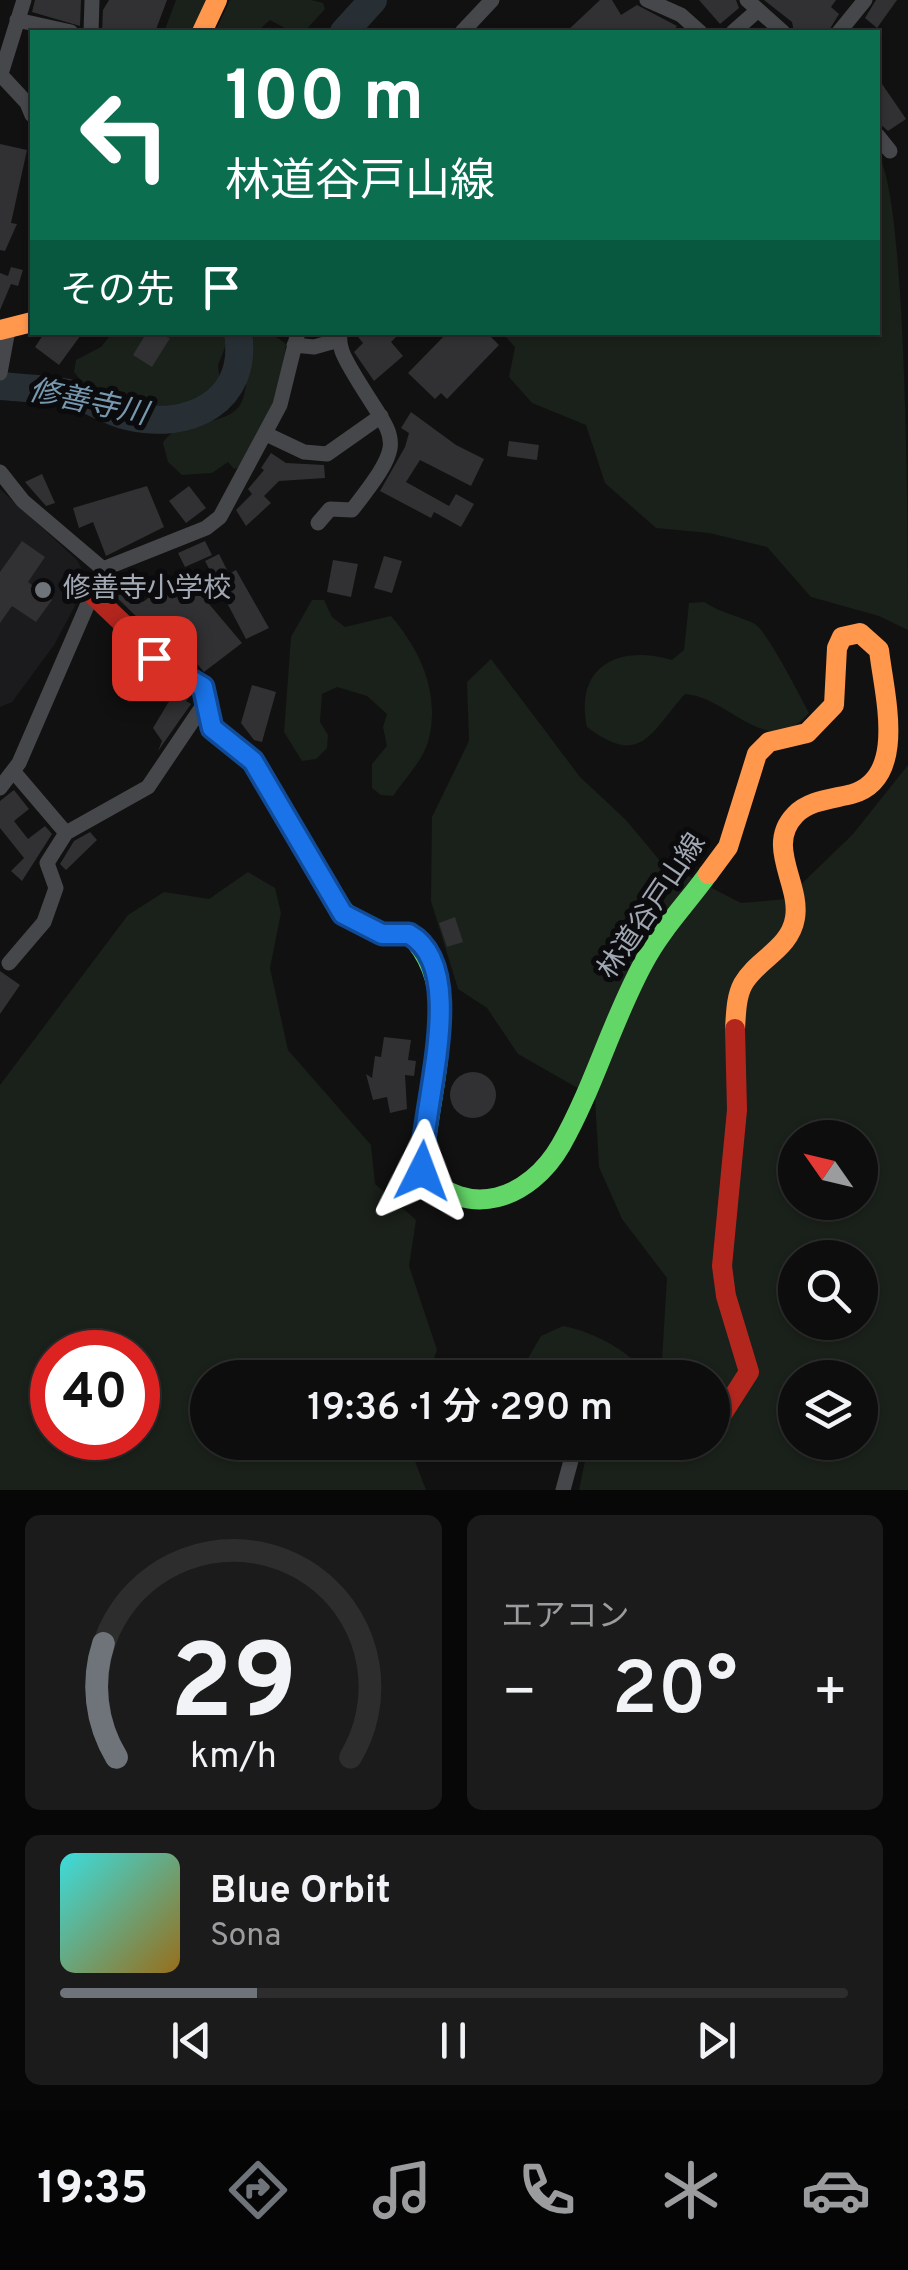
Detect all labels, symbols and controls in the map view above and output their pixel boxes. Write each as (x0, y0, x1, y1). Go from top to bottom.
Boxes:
text: 100 m (225, 56, 424, 145)
icon: left (60, 70, 190, 200)
text: 林道谷戸山線 (225, 155, 495, 212)
icon: arrive (194, 260, 249, 315)
text: その先 (60, 268, 174, 317)
water label: 修善寺川 (25, 373, 153, 435)
place label: 修善寺小学校 (63, 572, 231, 608)
marker: 修善寺小学校 (32, 579, 54, 601)
pin (112, 616, 197, 701)
icon: arrive (127, 631, 182, 686)
street label: 林道谷戸山線 (591, 827, 715, 987)
position arrow (370, 1119, 474, 1223)
north arrow (778, 1120, 878, 1220)
map controls (778, 1120, 878, 1460)
button: search (778, 1240, 878, 1340)
speed limit sign: 40 (30, 1330, 160, 1460)
button: layers (778, 1360, 878, 1460)
text: 19:36 · 1 分 · 290 m (307, 1385, 613, 1434)
text: エアコン (502, 1598, 630, 1638)
text: 29 (169, 1623, 297, 1755)
text: 20° (612, 1646, 738, 1741)
text: − (502, 1660, 537, 1730)
text: + (813, 1660, 848, 1730)
text: km/h (190, 1735, 277, 1781)
text: Blue Orbit (210, 1868, 391, 1917)
text: Sona (210, 1917, 281, 1957)
icon: previous (164, 2013, 219, 2068)
icon: pause (426, 2013, 481, 2068)
icon: next (689, 2013, 744, 2068)
icon: directions (223, 2155, 293, 2225)
icon: music (367, 2155, 437, 2225)
icon: phone (512, 2155, 582, 2225)
icon: climate (656, 2155, 726, 2225)
icon: car (801, 2155, 871, 2225)
text: 19:35 (37, 2162, 148, 2219)

